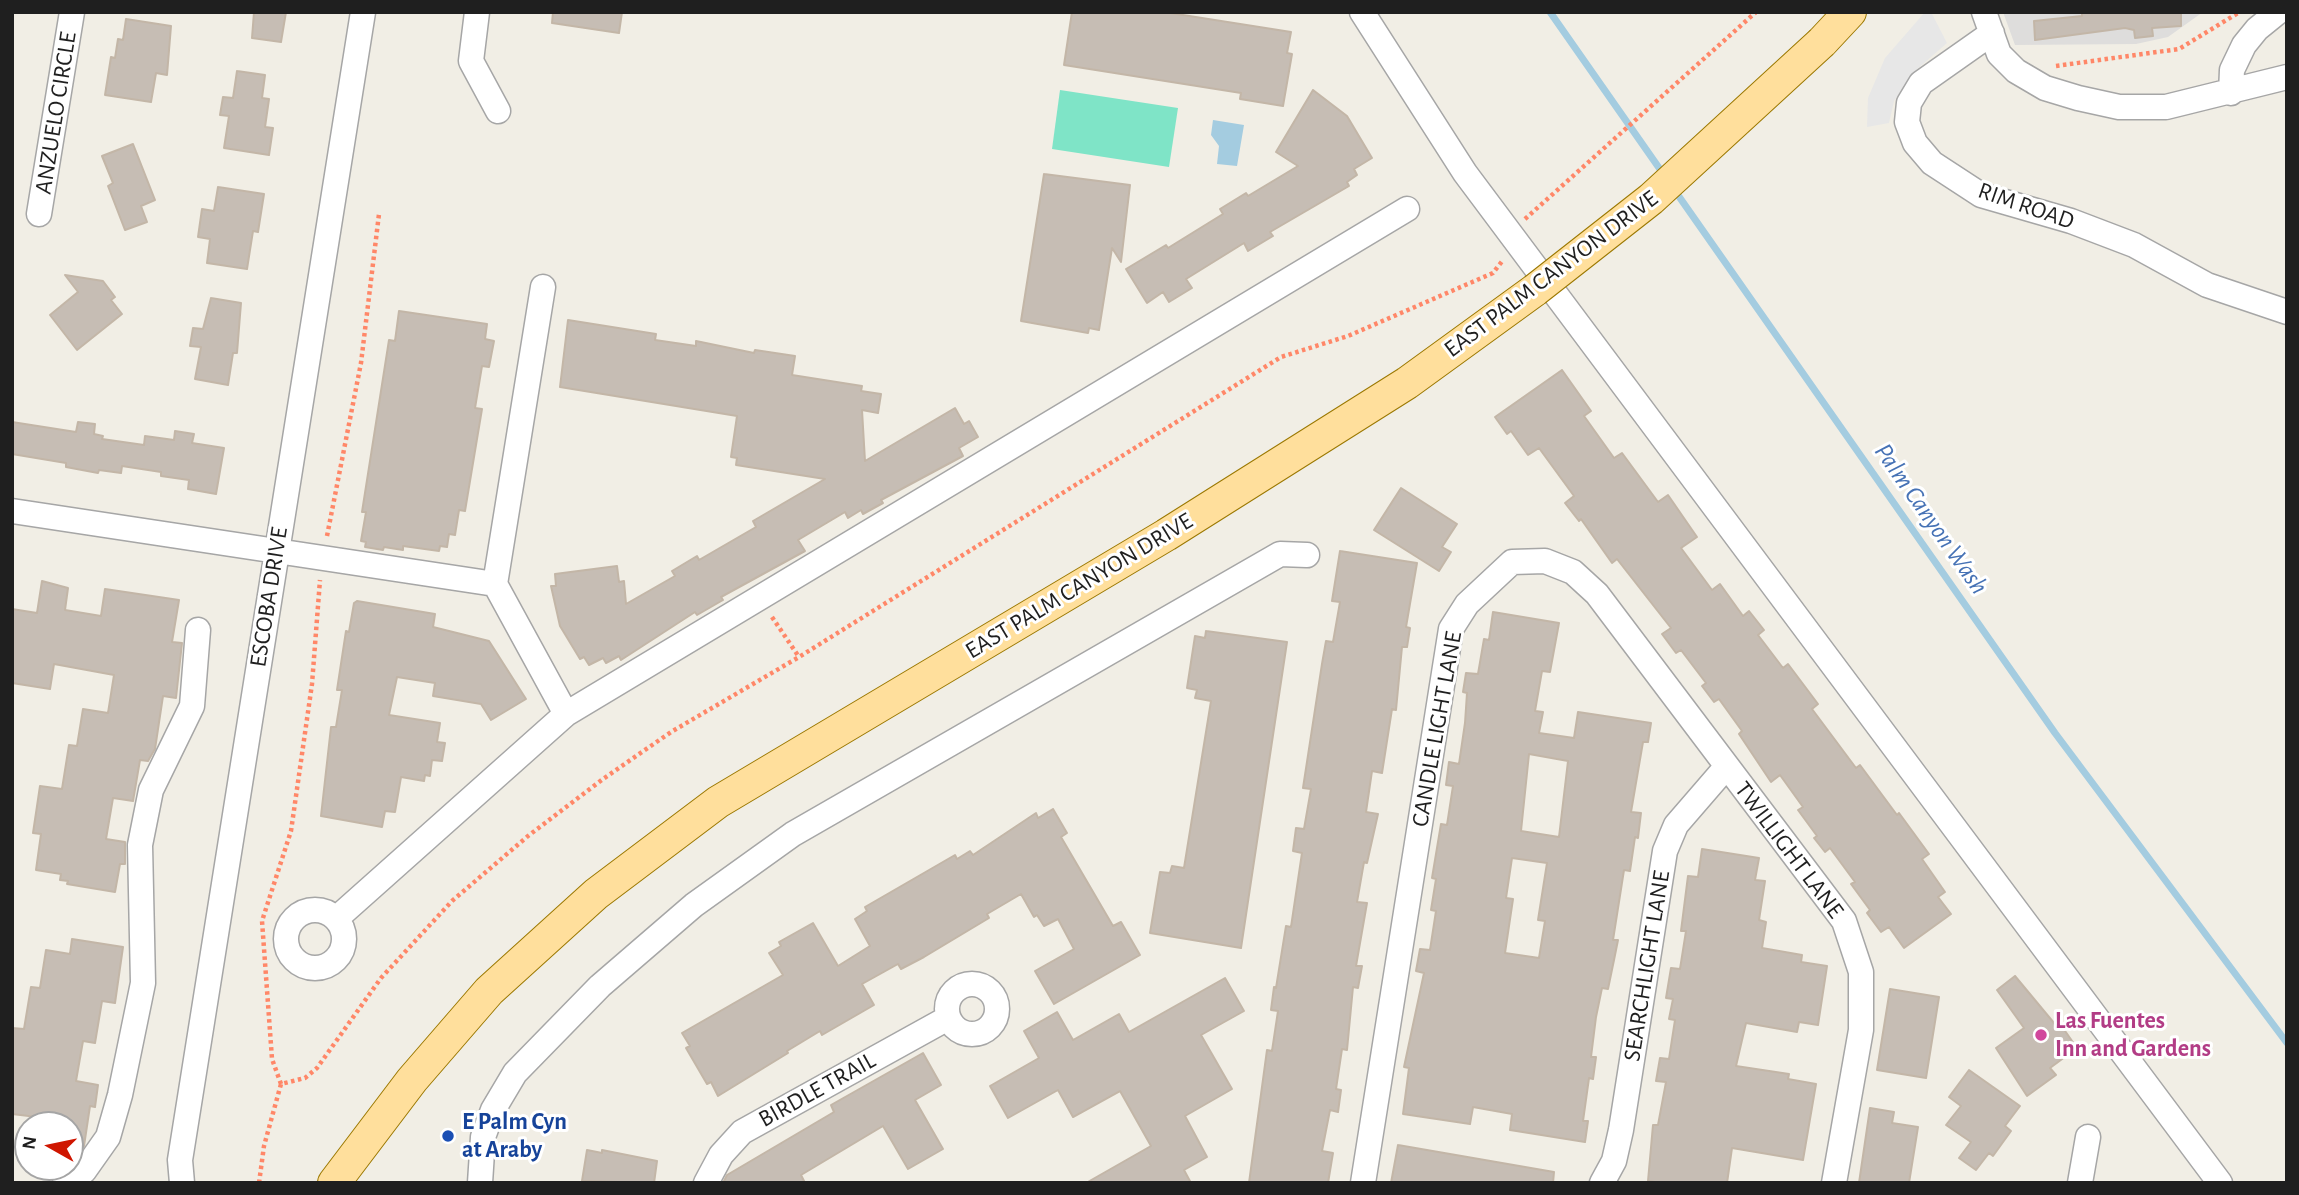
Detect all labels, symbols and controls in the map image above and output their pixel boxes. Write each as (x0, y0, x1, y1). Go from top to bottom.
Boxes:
street label: ANZUELO CIRCLE (29, 30, 83, 196)
street label: RIM ROAD (1974, 176, 2078, 236)
street label: EAST PALM CANYON DRIVE (1438, 184, 1664, 364)
water label: Palm Canyon Wash (1867, 437, 1995, 601)
street label: EAST PALM CANYON DRIVE (960, 507, 1198, 665)
street label: ESCOBA DRIVE (244, 525, 294, 669)
street label: CANDLE LIGHT LANE (1406, 629, 1468, 829)
street label: TWILLIGHT LANE (1728, 776, 1850, 924)
street label: SEARCHLIGHT LANE (1618, 869, 1676, 1063)
place label: Las Fuentes Inn and Gardens (2055, 1007, 2211, 1063)
marker: Las Fuentes Inn and Gardens (2033, 1027, 2049, 1043)
street label: BIRDLE TRAIL (754, 1046, 880, 1134)
place label: E Palm Cyn at Araby (462, 1108, 567, 1164)
north arrow (14, 1111, 84, 1181)
marker: E Palm Cyn at Araby (440, 1128, 456, 1144)
text: N (19, 1135, 40, 1151)

